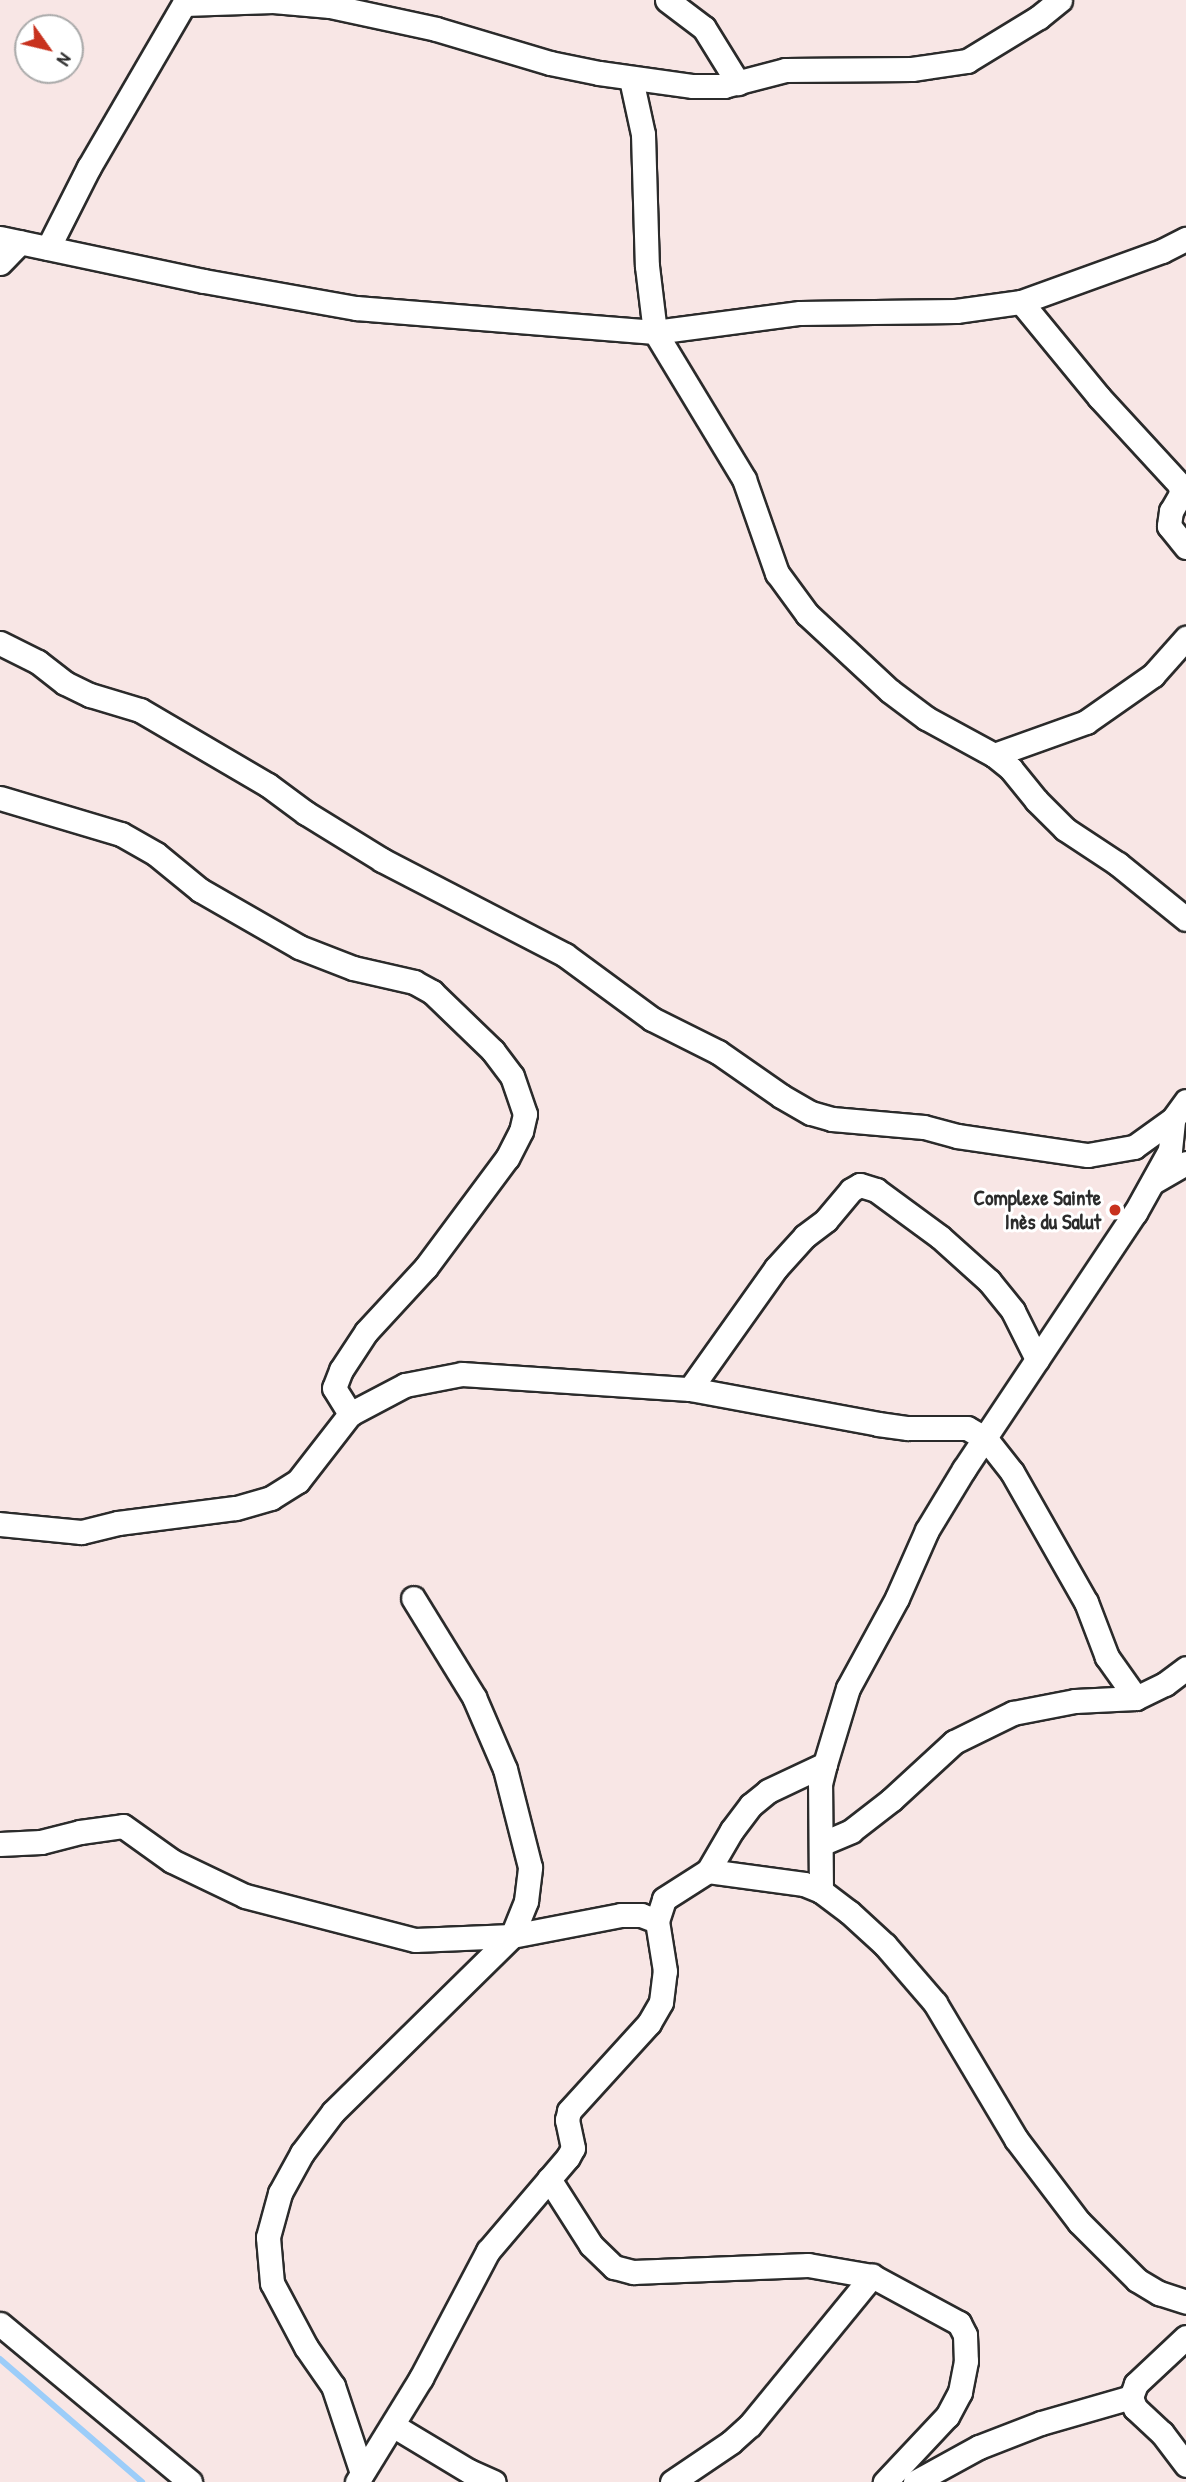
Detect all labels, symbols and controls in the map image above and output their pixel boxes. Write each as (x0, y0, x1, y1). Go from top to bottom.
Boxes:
north arrow (14, 14, 84, 84)
text: N (51, 48, 78, 71)
place label: Complexe Sainte Inès du Salut (974, 1185, 1101, 1235)
marker: Complexe Sainte Inès du Salut (1107, 1202, 1123, 1218)

